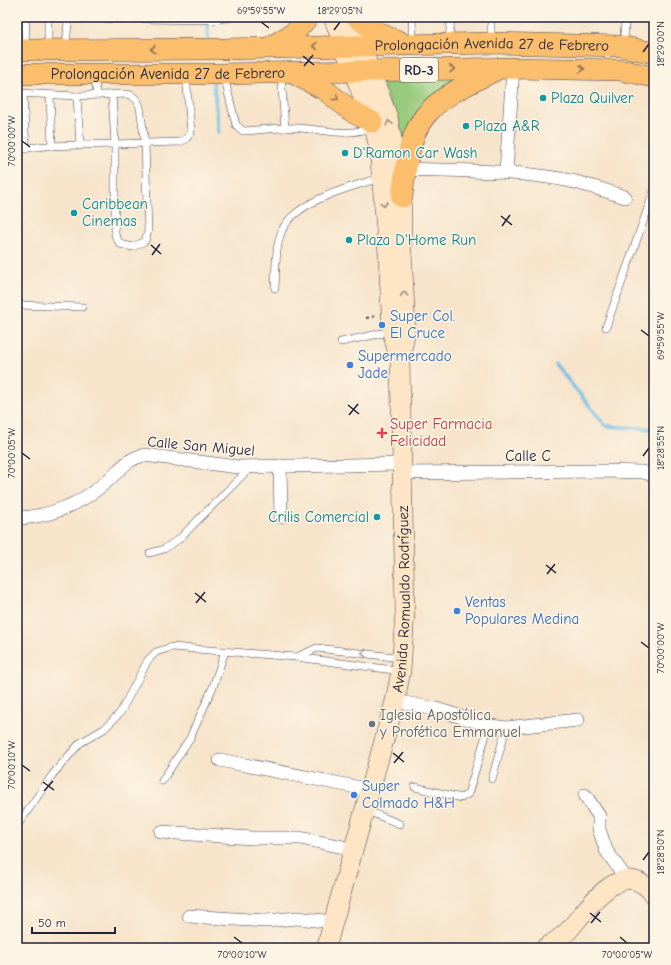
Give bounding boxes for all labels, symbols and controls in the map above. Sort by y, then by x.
text: 69°59'55"W [237,5,285,17]
text: 18°29'05"N [318,5,362,17]
text: 18°29'00"N [655,21,667,67]
street label: Prolongación Avenida 27 de Febrero [375,34,609,55]
one-way arrow [312,42,318,50]
one-way arrow [150,45,156,53]
road number: RD-3 [400,58,438,82]
street label: Prolongación Avenida 27 de Febrero [51,64,285,83]
one-way arrow [449,65,455,73]
one-way arrow [579,65,585,73]
place label: Plaza Quilver [551,89,634,107]
one-way arrow [331,93,338,100]
marker: Plaza Quilver [538,93,548,103]
text: 70°00'00"W [6,115,18,167]
place label: Plaza A&R [474,117,540,135]
one-way arrow [385,120,394,127]
marker: Plaza A&R [461,121,471,131]
place label: D'Ramon Car Wash [353,144,477,162]
marker: D'Ramon Car Wash [340,148,350,158]
place label: Caribbean Cinemas [82,195,148,230]
one-way arrow [380,201,389,207]
marker: Caribbean Cinemas [69,208,79,218]
place label: Plaza D'Home Run [357,231,476,249]
marker: Plaza D'Home Run [344,235,354,245]
one-way arrow [400,291,408,297]
place label: Super Col. El Cruce [390,307,455,342]
text: 69°59'55"W [655,312,667,360]
marker: Super Col. El Cruce [377,320,387,330]
place label: Supermercado Jade [358,347,452,382]
marker: Supermercado Jade [345,360,355,370]
place label: Super Farmacia Felicidad [390,415,492,450]
text: 18°28'55"N [655,426,667,470]
text: 70°00'05"W [6,427,18,478]
marker: Super Farmacia Felicidad [377,428,387,438]
street label: Calle San Miguel [147,432,255,460]
street label: Calle C [505,447,551,465]
street label: Avenida Romualdo Rodríguez [388,505,414,694]
place label: Crilis Comercial [268,508,369,526]
marker: Crilis Comercial [372,512,382,522]
place label: Ventas Populares Medina [465,593,579,628]
marker: Ventas Populares Medina [452,606,462,616]
text: 70°00'00"W [655,622,667,674]
one-way arrow [361,649,367,658]
place label: Iglesia Apostólica y Profética Emmanuel [379,706,521,741]
marker: Iglesia Apostólica y Profética Emmanuel [367,719,377,729]
text: 70°00'10"W [6,740,18,789]
place label: Super Colmado H&H [362,777,455,812]
marker: Super Colmado H&H [349,790,359,800]
text: 18°28'50"N [655,830,667,874]
scale bar [32,909,115,935]
text: 50 m [38,916,66,930]
text: 70°00'10"W [218,949,267,961]
text: 70°00'05"W [602,949,653,961]

